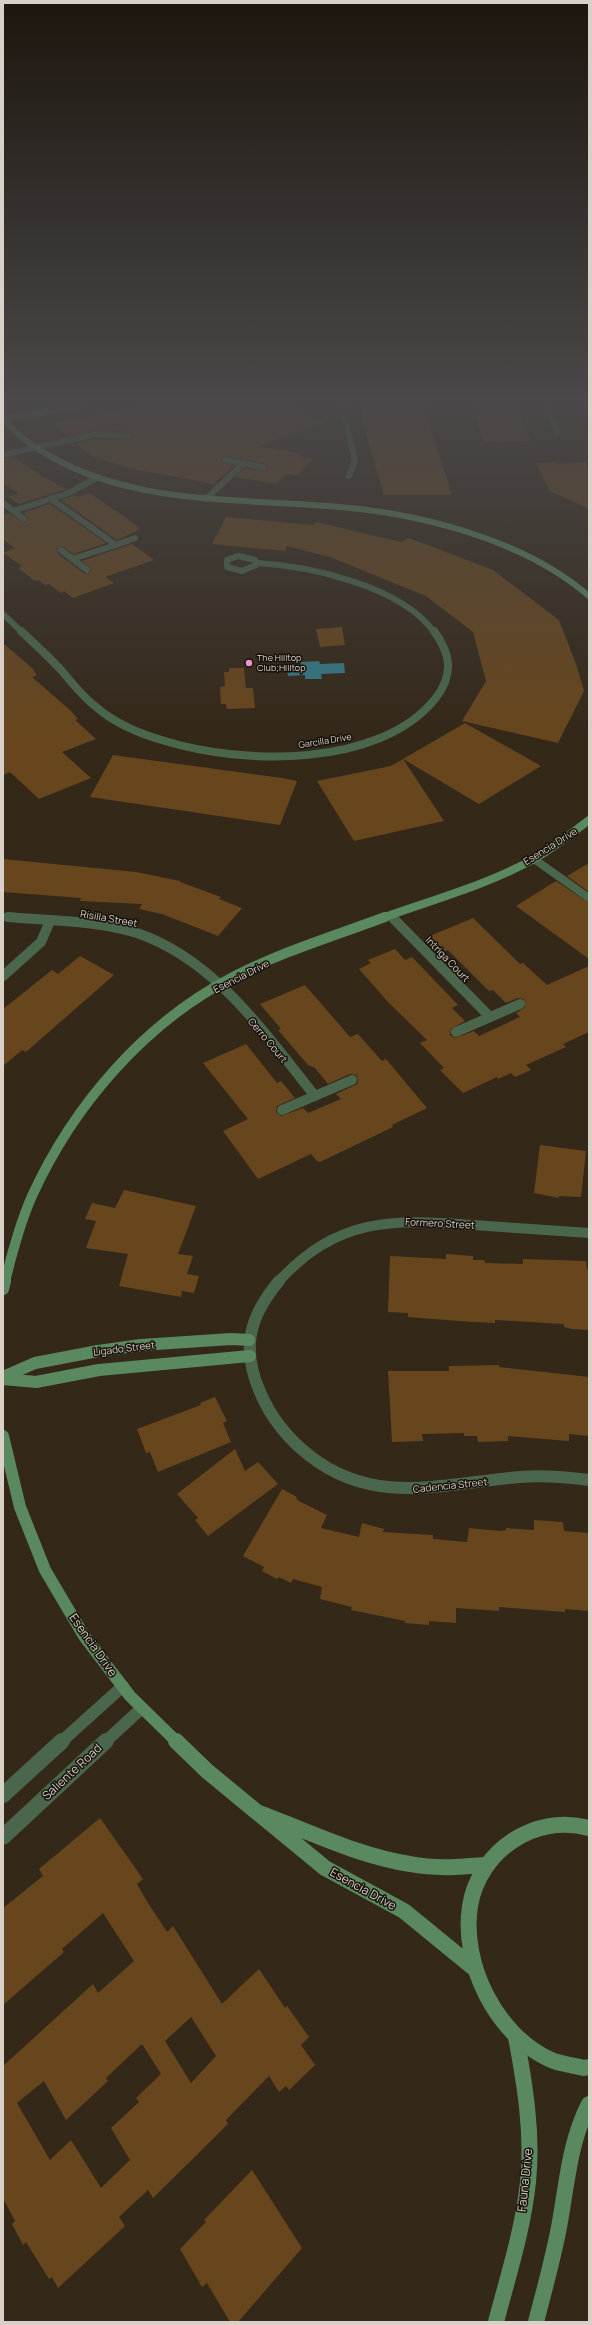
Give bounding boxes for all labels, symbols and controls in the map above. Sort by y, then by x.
place label: The Hilltop Club;Hilltop [257,651,306,674]
marker: The Hilltop Club;Hilltop [244,658,254,668]
street label: Garcilla Drive [297,730,352,751]
street label: Esencia Drive [520,824,580,868]
street label: Risilla Street [79,906,139,930]
street label: Intriga Court [423,933,473,985]
street label: Esencia Drive [211,956,272,996]
street label: Cerro Court [245,1015,291,1065]
street label: Formero Street [405,1214,475,1232]
street label: Ligado Street [92,1337,156,1359]
street label: Cadencia Street [412,1474,488,1496]
street label: Esencia Drive [65,1610,121,1680]
street label: Saliente Road [38,1739,105,1804]
street label: Esencia Drive [327,1863,399,1914]
street label: Fauna Drive [513,2147,536,2213]

